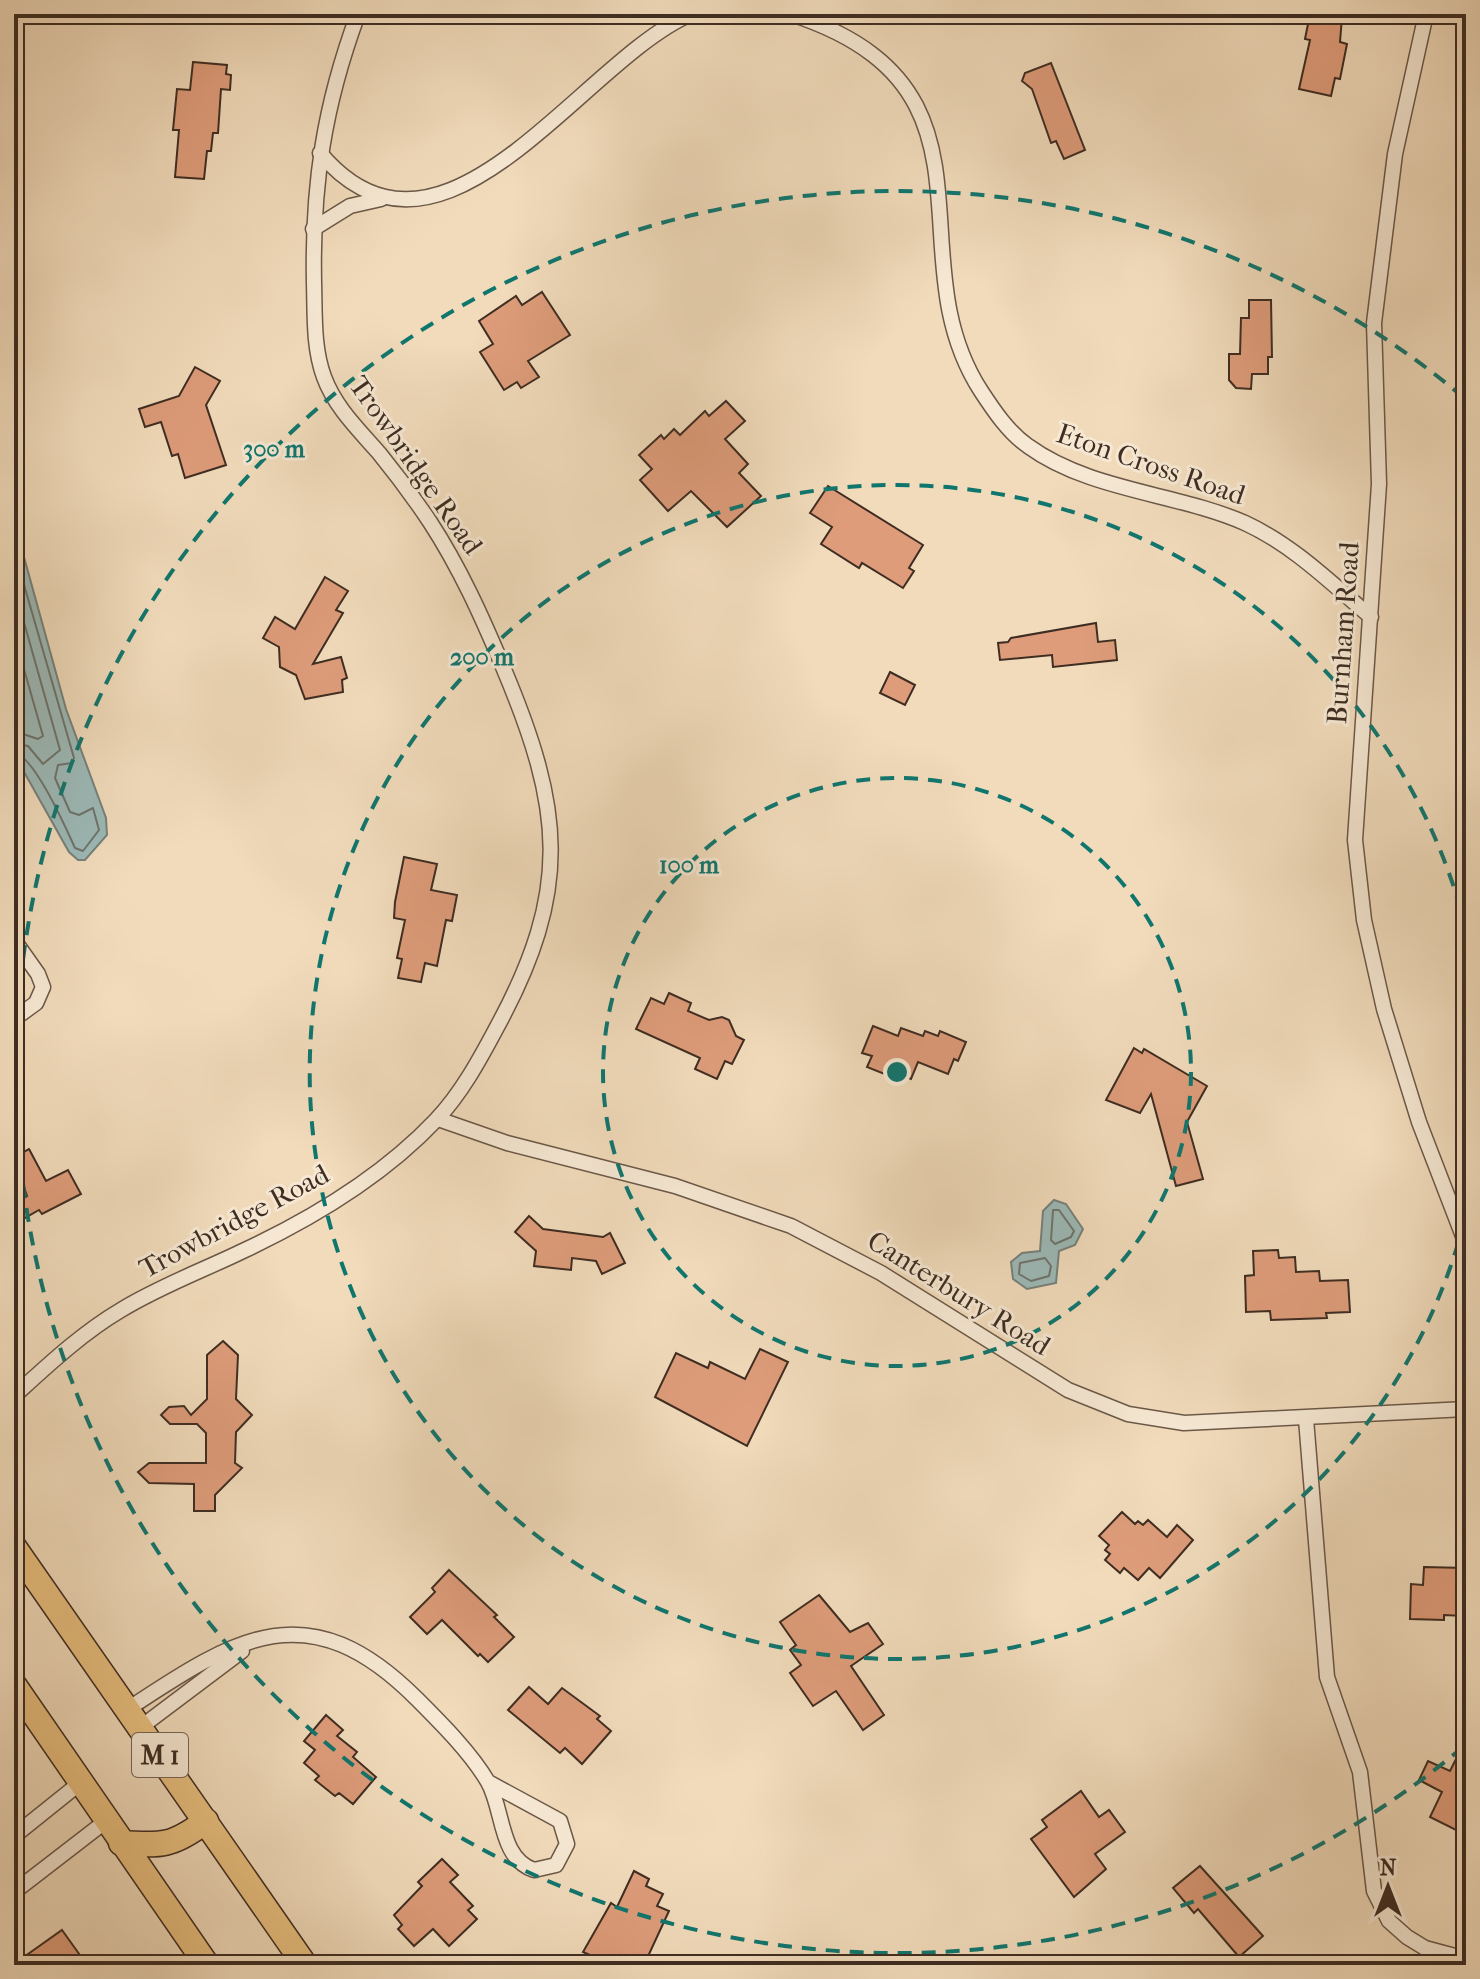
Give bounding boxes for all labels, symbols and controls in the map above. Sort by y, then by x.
street label: Trowbridge Road [342,370,490,561]
street label: Eton Cross Road [1052,416,1250,512]
text: 300 m [243,435,306,463]
street label: Burnham Road [1320,540,1366,725]
text: 200 m [450,643,515,671]
text: 100 m [659,851,720,879]
centre of rings [883,1058,911,1086]
street label: Trowbridge Road [134,1157,335,1285]
street label: Canterbury Road [862,1224,1057,1363]
road number: M 1 [132,1733,188,1777]
north arrow [1348,1847,1428,1927]
text: N [1380,1855,1397,1881]

